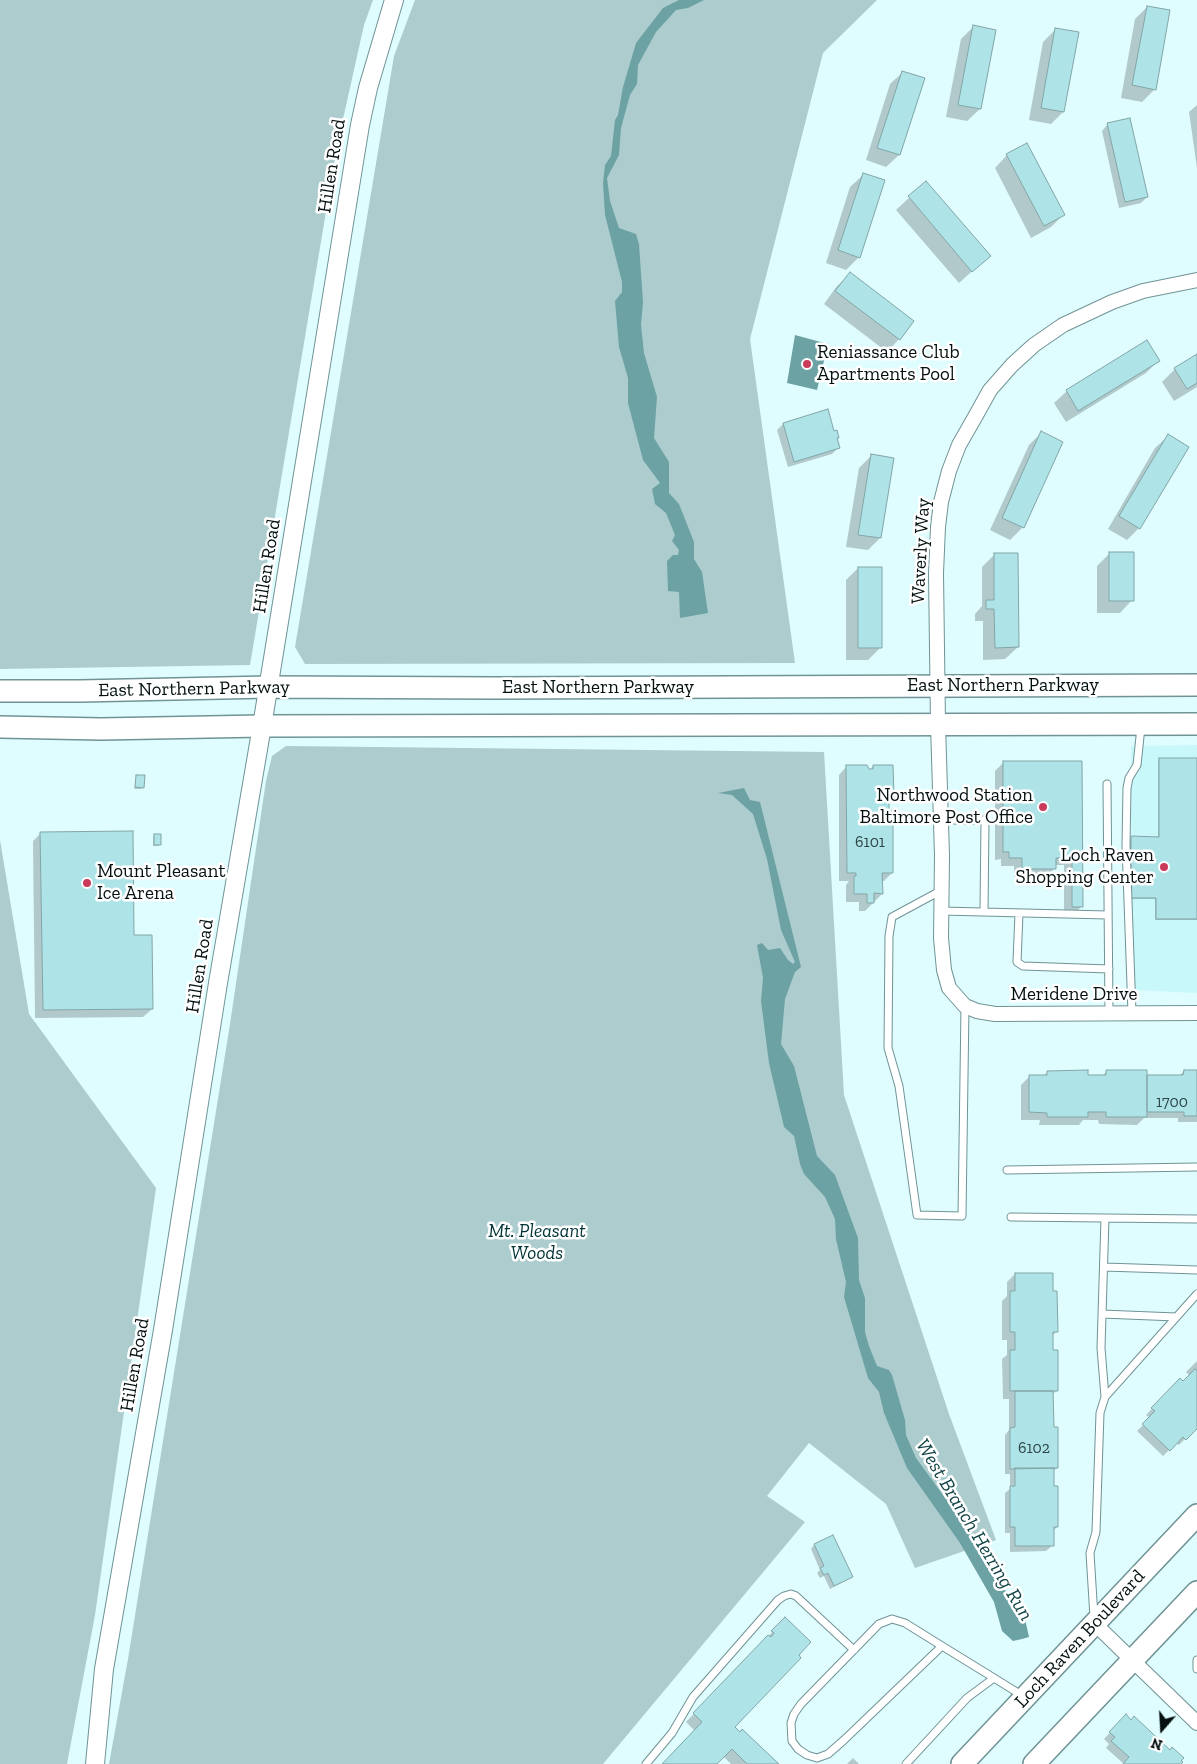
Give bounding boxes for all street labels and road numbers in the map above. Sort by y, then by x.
street label: Hillen Road [313,117,351,215]
street label: Waverly Way [907,497,935,605]
street label: Hillen Road [248,517,286,615]
street label: East Northern Parkway [907,675,1099,697]
street label: East Northern Parkway [98,676,290,702]
street label: East Northern Parkway [502,677,694,699]
street label: Hillen Road [181,917,219,1015]
street label: Meridene Drive [1011,984,1137,1006]
street label: Hillen Road [116,1316,154,1414]
street label: Loch Raven Boulevard [1010,1565,1150,1713]

